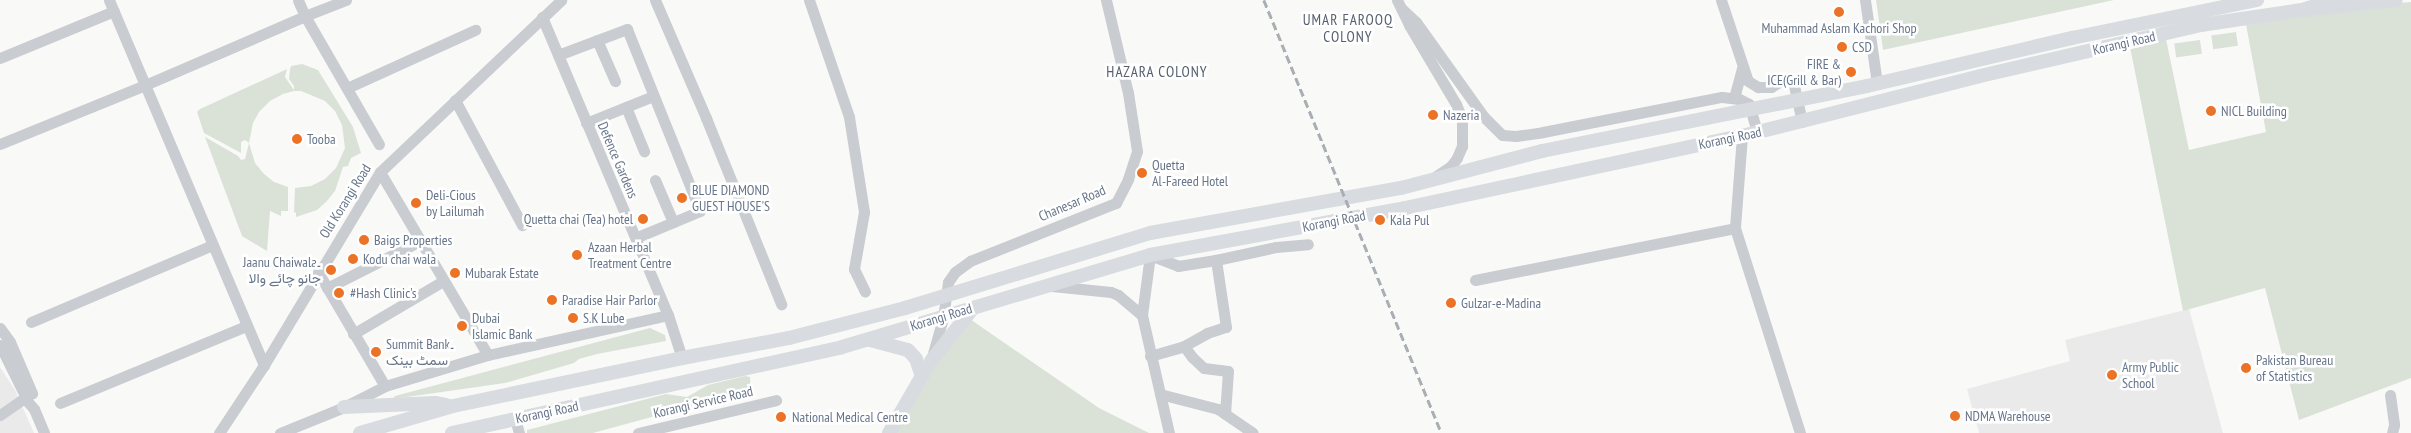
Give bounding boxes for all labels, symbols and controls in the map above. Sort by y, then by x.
marker: Muhammad Aslam Kachori Shop [1833,6,1845,18]
district label: UMAR FAROOQ COLONY [1301,10,1395,45]
place label: Muhammad Aslam Kachori Shop [1761,20,1917,36]
street label: Korangi Road [2091,28,2157,58]
place label: CSD [1852,39,1872,55]
marker: CSD [1836,41,1848,53]
place label: FIRE & ICE(Grill & Bar) [1767,56,1841,88]
district label: HAZARA COLONY [1104,63,1210,81]
marker: FIRE & ICE(Grill & Bar) [1845,66,1857,78]
place label: NICL Building [2221,103,2287,119]
marker: NICL Building [2205,105,2217,117]
place label: Nazeria [1443,107,1479,123]
marker: Nazeria [1427,109,1439,121]
street label: Defence Gardens [594,119,642,201]
street label: Korangi Road [1697,123,1763,153]
place label: Tooba [307,131,336,147]
marker: Tooba [291,133,303,145]
place label: Quetta Al-Fareed Hotel [1152,157,1228,190]
street label: Old Korangi Road [316,161,374,241]
marker: Quetta Al-Fareed Hotel [1136,167,1148,179]
street label: Chanesar Road [1036,181,1108,225]
place label: BLUE DIAMOND GUEST HOUSE'S [692,182,770,214]
place label: Deli-Cious by Lailumah [426,187,485,220]
marker: BLUE DIAMOND GUEST HOUSE'S [676,192,688,204]
marker: Deli-Cious by Lailumah [410,197,422,209]
street label: Korangi Road [1301,207,1367,235]
place label: Quetta chai (Tea) hotel [524,211,633,227]
place label: Kala Pul [1390,212,1429,228]
marker: Quetta chai (Tea) hotel [637,213,649,225]
marker: Kala Pul [1374,214,1386,226]
place label: Baigs Properties [374,232,452,248]
marker: Baigs Properties [358,234,370,246]
place label: Azaan Herbal Treatment Centre [588,239,671,272]
marker: Azaan Herbal Treatment Centre [570,248,584,262]
place label: Kodu chai wala [363,251,436,267]
marker: Kodu chai wala [347,253,359,265]
place label: Jaanu Chaiwala۔ جانو چائے والا [243,254,321,286]
marker: Jaanu Chaiwala۔ جانو چائے والا [325,264,337,276]
place label: Mubarak Estate [465,265,539,281]
marker: Mubarak Estate [449,267,461,279]
place label: #Hash Clinic's [350,285,417,301]
marker: #Hash Clinic's [332,286,346,300]
place label: Paradise Hair Parlor [562,292,657,308]
marker: Paradise Hair Parlor [546,294,558,306]
place label: Gulzar-e-Madina [1461,295,1541,311]
marker: Gulzar-e-Madina [1445,297,1457,309]
street label: Korangi Road [908,300,974,334]
place label: Dubai Islamic Bank [472,310,533,342]
place label: S.K Lube [583,310,625,326]
marker: S.K Lube [567,312,579,324]
marker: Dubai Islamic Bank [456,320,468,332]
place label: Summit Bank۔ سمٹ بینک [386,336,454,368]
marker: Summit Bank۔ سمٹ بینک [370,346,382,358]
place label: Pakistan Bureau of Statistics [2256,352,2333,384]
place label: Army Public School [2122,359,2179,392]
marker: Pakistan Bureau of Statistics [2240,362,2252,374]
marker: Army Public School [2106,369,2118,381]
street label: Korangi Service Road [652,382,754,422]
street label: Korangi Road [514,397,580,427]
place label: NDMA Warehouse [1965,408,2051,424]
place label: National Medical Centre [792,409,908,425]
marker: National Medical Centre [774,410,788,424]
marker: NDMA Warehouse [1949,410,1961,422]

